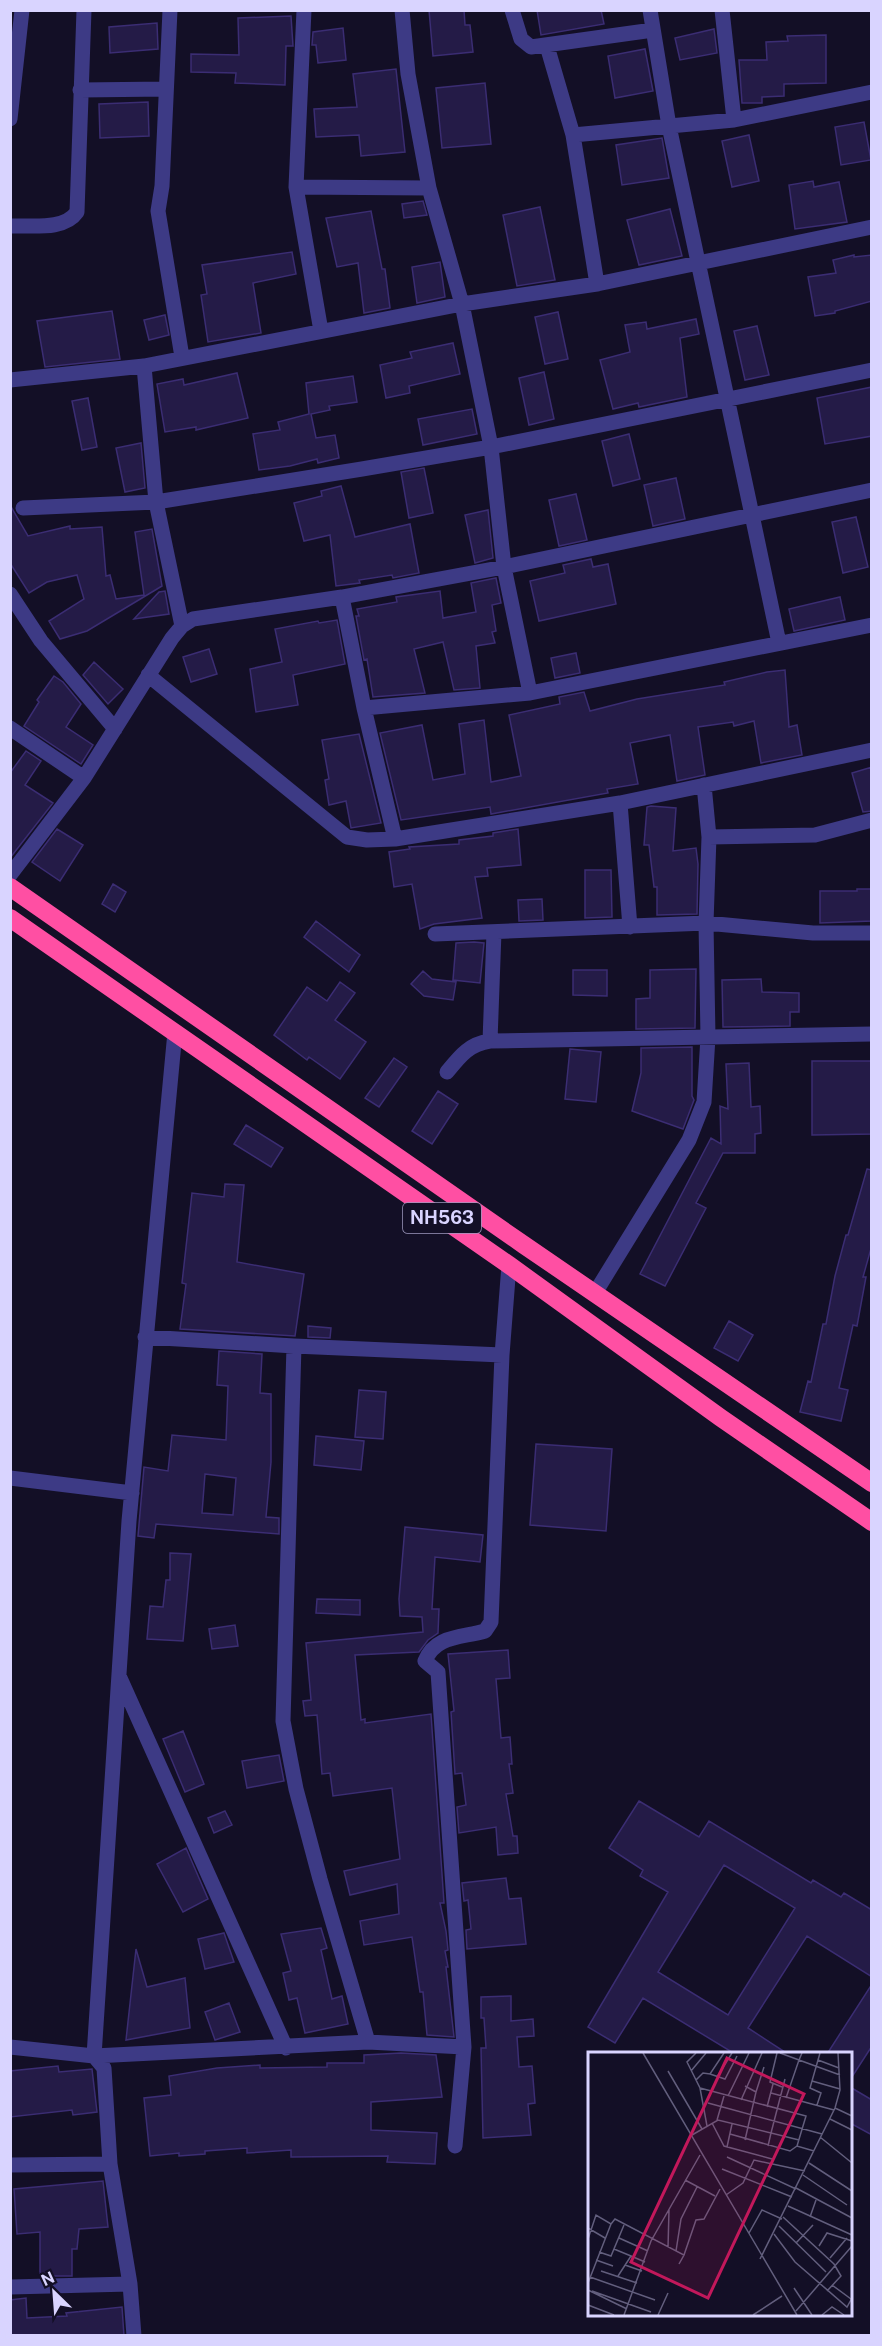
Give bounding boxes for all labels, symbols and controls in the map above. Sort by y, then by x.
road number: NH563 [403,1203,481,1233]
inset map [588,2052,852,2316]
north arrow [24,2262,84,2322]
text: N [38,2268,58,2290]

